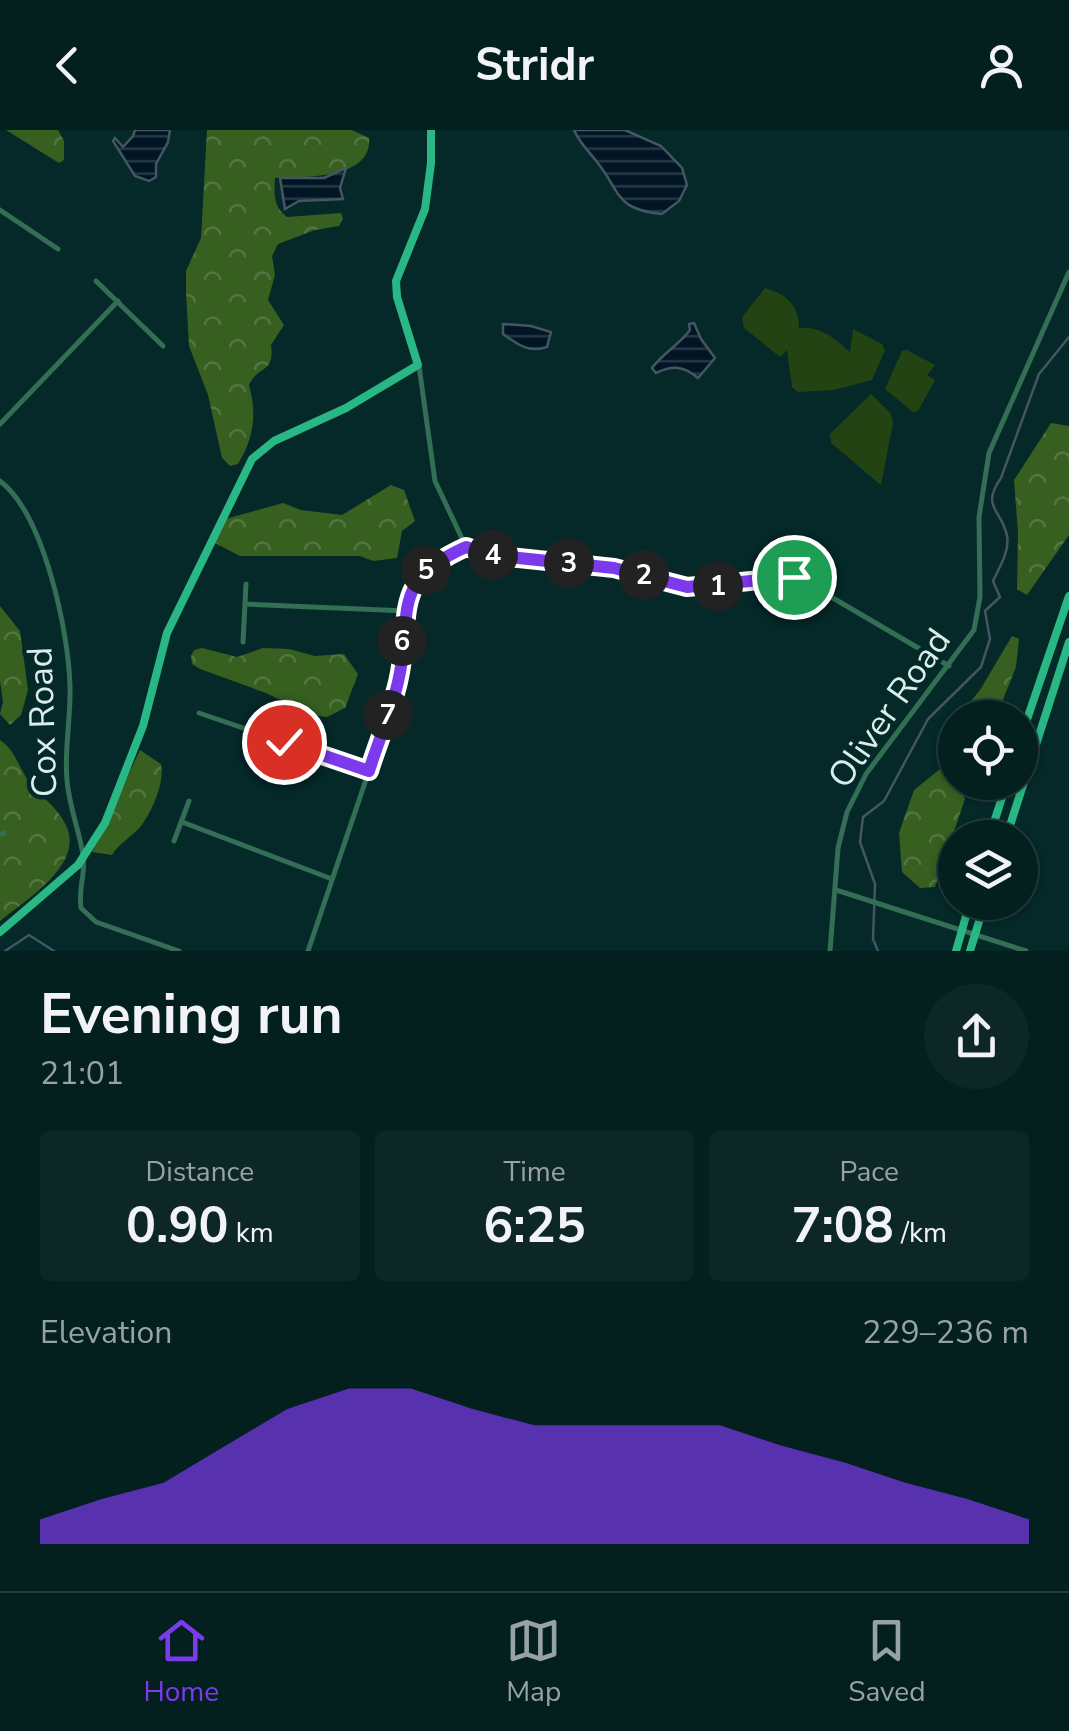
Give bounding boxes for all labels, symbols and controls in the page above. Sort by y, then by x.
text: Stridr [475,35,594,96]
icon: back [40,38,95,93]
icon: person [974,38,1029,93]
pin: 4 [468,530,518,580]
pin [752,535,837,620]
text: 4 [485,536,501,574]
pin: 3 [544,538,594,588]
text: 3 [561,544,577,582]
pin: 5 [401,545,451,595]
pin: 2 [619,550,669,600]
icon: arrive [767,550,822,605]
text: 5 [418,551,434,589]
text: 2 [636,556,652,594]
pin: 1 [693,561,743,611]
text: 1 [710,567,726,605]
pin: 6 [377,616,427,666]
street label: Oliver Road [817,619,962,797]
text: 6 [394,622,410,660]
street label: Cox Road [16,646,69,798]
pin: 7 [363,690,413,740]
text: 7 [380,696,396,734]
pin [242,700,327,785]
map controls [938,700,1038,920]
button: locate [938,700,1038,800]
icon: check [257,715,312,770]
button: layers [938,820,1038,920]
text: Evening run [40,977,343,1052]
button: share [924,984,1029,1089]
text: 21:01 [40,1052,124,1095]
text: Distance [145,1153,254,1191]
text: Time [503,1153,566,1191]
text: Pace [839,1153,899,1191]
text: 0.90 [126,1191,228,1260]
text: 6:25 [483,1191,586,1260]
text: 7:08 [791,1191,894,1260]
text: km [228,1214,274,1252]
text: /km [894,1214,947,1252]
text: Elevation [40,1311,173,1354]
text: 229–236 m [862,1311,1029,1354]
tab: Home [143,1613,219,1711]
tab: Map [506,1613,561,1711]
tab: Saved [848,1613,926,1711]

